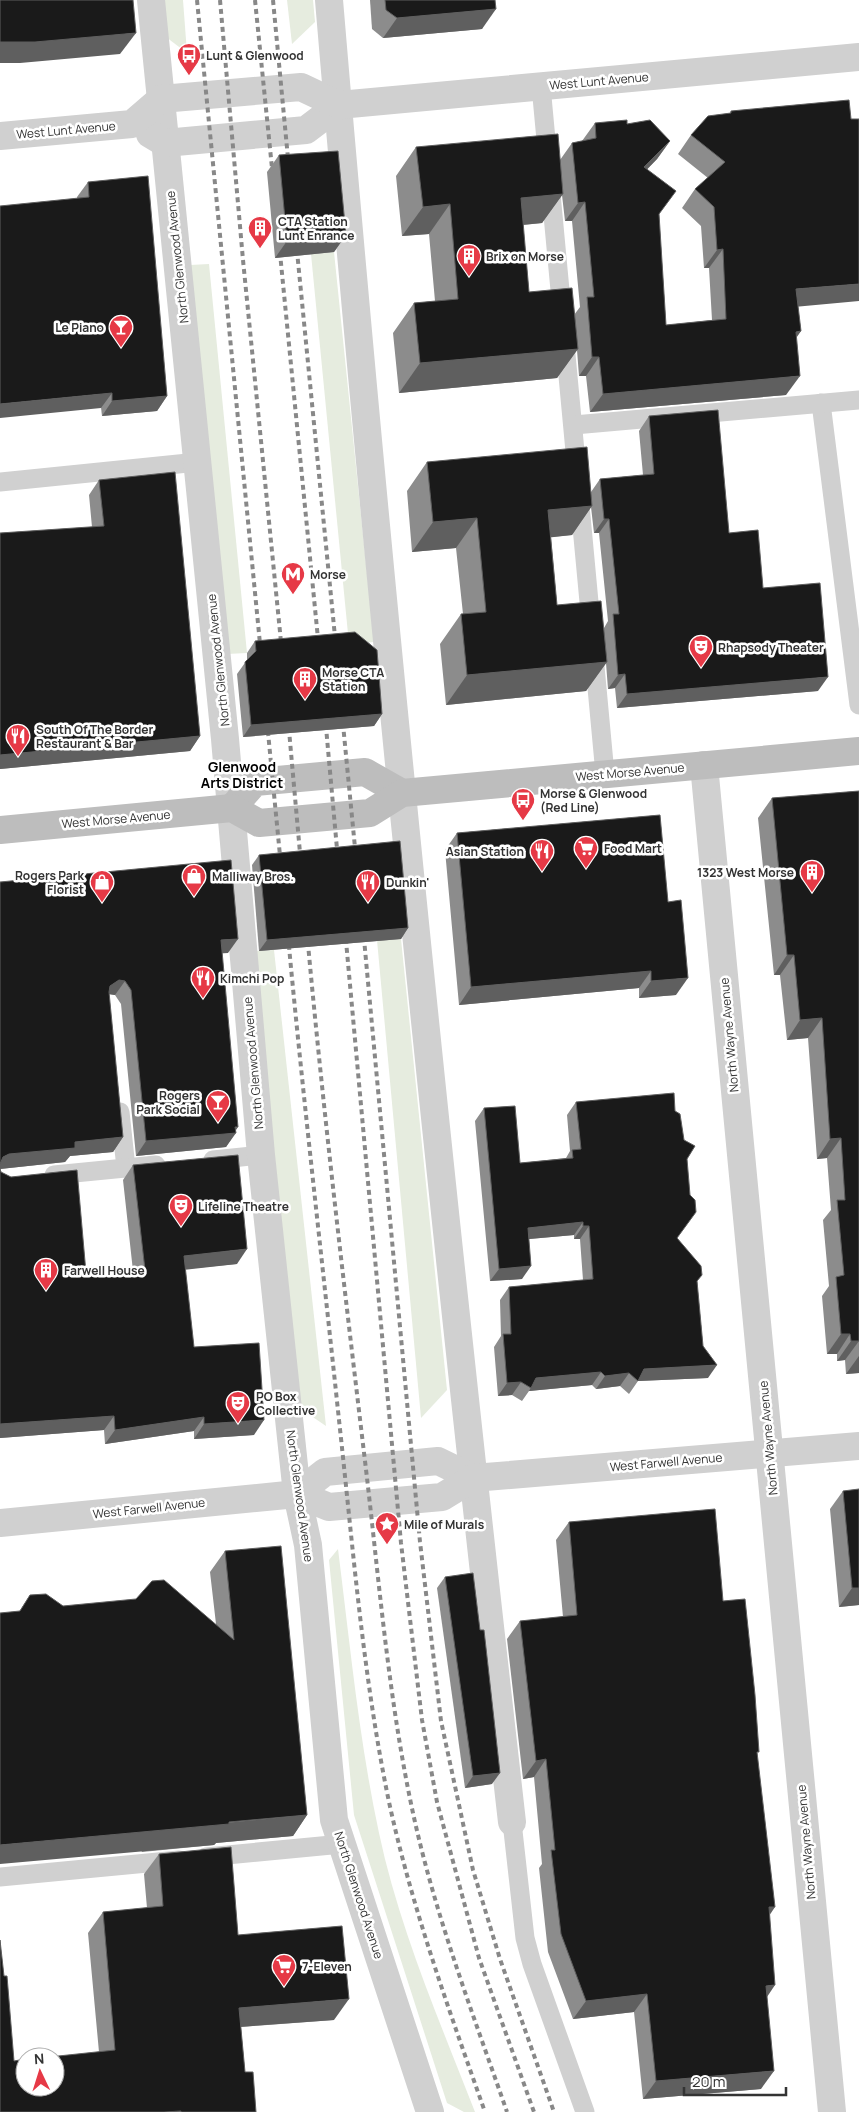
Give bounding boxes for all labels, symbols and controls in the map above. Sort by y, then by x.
bus stop icon: Lunt & Glenwood [176,42,202,76]
place label: Lunt & Glenwood [206,47,304,64]
street label: West Lunt Avenue [549,68,649,94]
street label: West Lunt Avenue [16,117,116,143]
street label: North Glenwood Avenue [162,190,192,324]
place label: CTA Station Lunt Enrance [278,213,354,244]
building icon: CTA Station Lunt Enrance [247,215,273,249]
building icon: Brix on Morse [456,243,482,277]
place label: Brix on Morse [486,248,564,265]
bar icon: Le Piano [108,314,134,348]
place label: Le Piano [55,319,104,336]
metro station icon: Morse [280,561,306,595]
place label: Morse [310,566,346,583]
street label: North Glenwood Avenue [203,593,233,727]
theatre icon: Rhapsody Theater [688,634,714,668]
place label: Rhapsody Theater [718,639,824,656]
place label: Morse CTA Station [322,664,384,695]
building icon: Morse CTA Station [292,666,318,700]
place label: South Of The Border Restaurant & Bar [36,721,154,752]
restaurant icon: South Of The Border Restaurant & Bar [5,723,31,757]
district label: Glenwood Arts District [201,757,283,792]
street label: West Morse Avenue [575,759,685,785]
place label: Morse & Glenwood (Red Line) [540,785,647,816]
bus stop icon: Morse & Glenwood (Red Line) [510,787,536,821]
street label: West Morse Avenue [61,806,171,832]
supermarket icon: Food Mart [573,835,599,869]
restaurant icon: Asian Station [529,838,555,872]
place label: Food Mart [604,840,662,857]
place label: Asian Station [446,843,524,860]
building icon: 1323 West Morse [799,859,825,893]
shop icon: Malliway Bros. [181,863,207,897]
place label: 1323 West Morse [697,864,794,881]
place label: Rogers Park Florist [15,867,85,898]
place label: Malliway Bros. [212,868,294,885]
shop icon: Rogers Park Florist [89,869,115,903]
restaurant icon: Dunkin' [355,869,381,903]
place label: Dunkin' [386,874,429,891]
restaurant icon: Kimchi Pop [190,965,216,999]
place label: Kimchi Pop [220,970,284,987]
street label: North Wayne Avenue [716,977,742,1093]
street label: North Glenwood Avenue [239,996,267,1130]
place label: Rogers Park Social [136,1087,201,1118]
bar icon: Rogers Park Social [205,1089,231,1123]
theatre icon: Lifeline Theatre [168,1193,194,1227]
place label: Lifeline Theatre [198,1198,289,1215]
building icon: Farwell House [33,1257,59,1291]
place label: Farwell House [64,1262,145,1279]
street label: North Wayne Avenue [755,1380,781,1496]
place label: PO Box Collective [256,1388,315,1419]
theatre icon: PO Box Collective [225,1390,251,1424]
street label: North Glenwood Avenue [282,1429,318,1563]
street label: West Farwell Avenue [609,1449,723,1475]
street label: West Farwell Avenue [92,1494,206,1522]
place icon: Mile of Murals [374,1511,400,1545]
place label: Mile of Murals [404,1516,485,1533]
street label: North Wayne Avenue [793,1784,819,1900]
street label: North Glenwood Avenue [330,1829,388,1961]
supermarket icon: 7-Eleven [271,1953,297,1987]
place label: 7-Eleven [302,1958,352,1975]
north arrow [15,2047,65,2097]
text: N [33,2049,45,2068]
scale bar [684,2064,786,2096]
text: 20 m [692,2071,725,2092]

